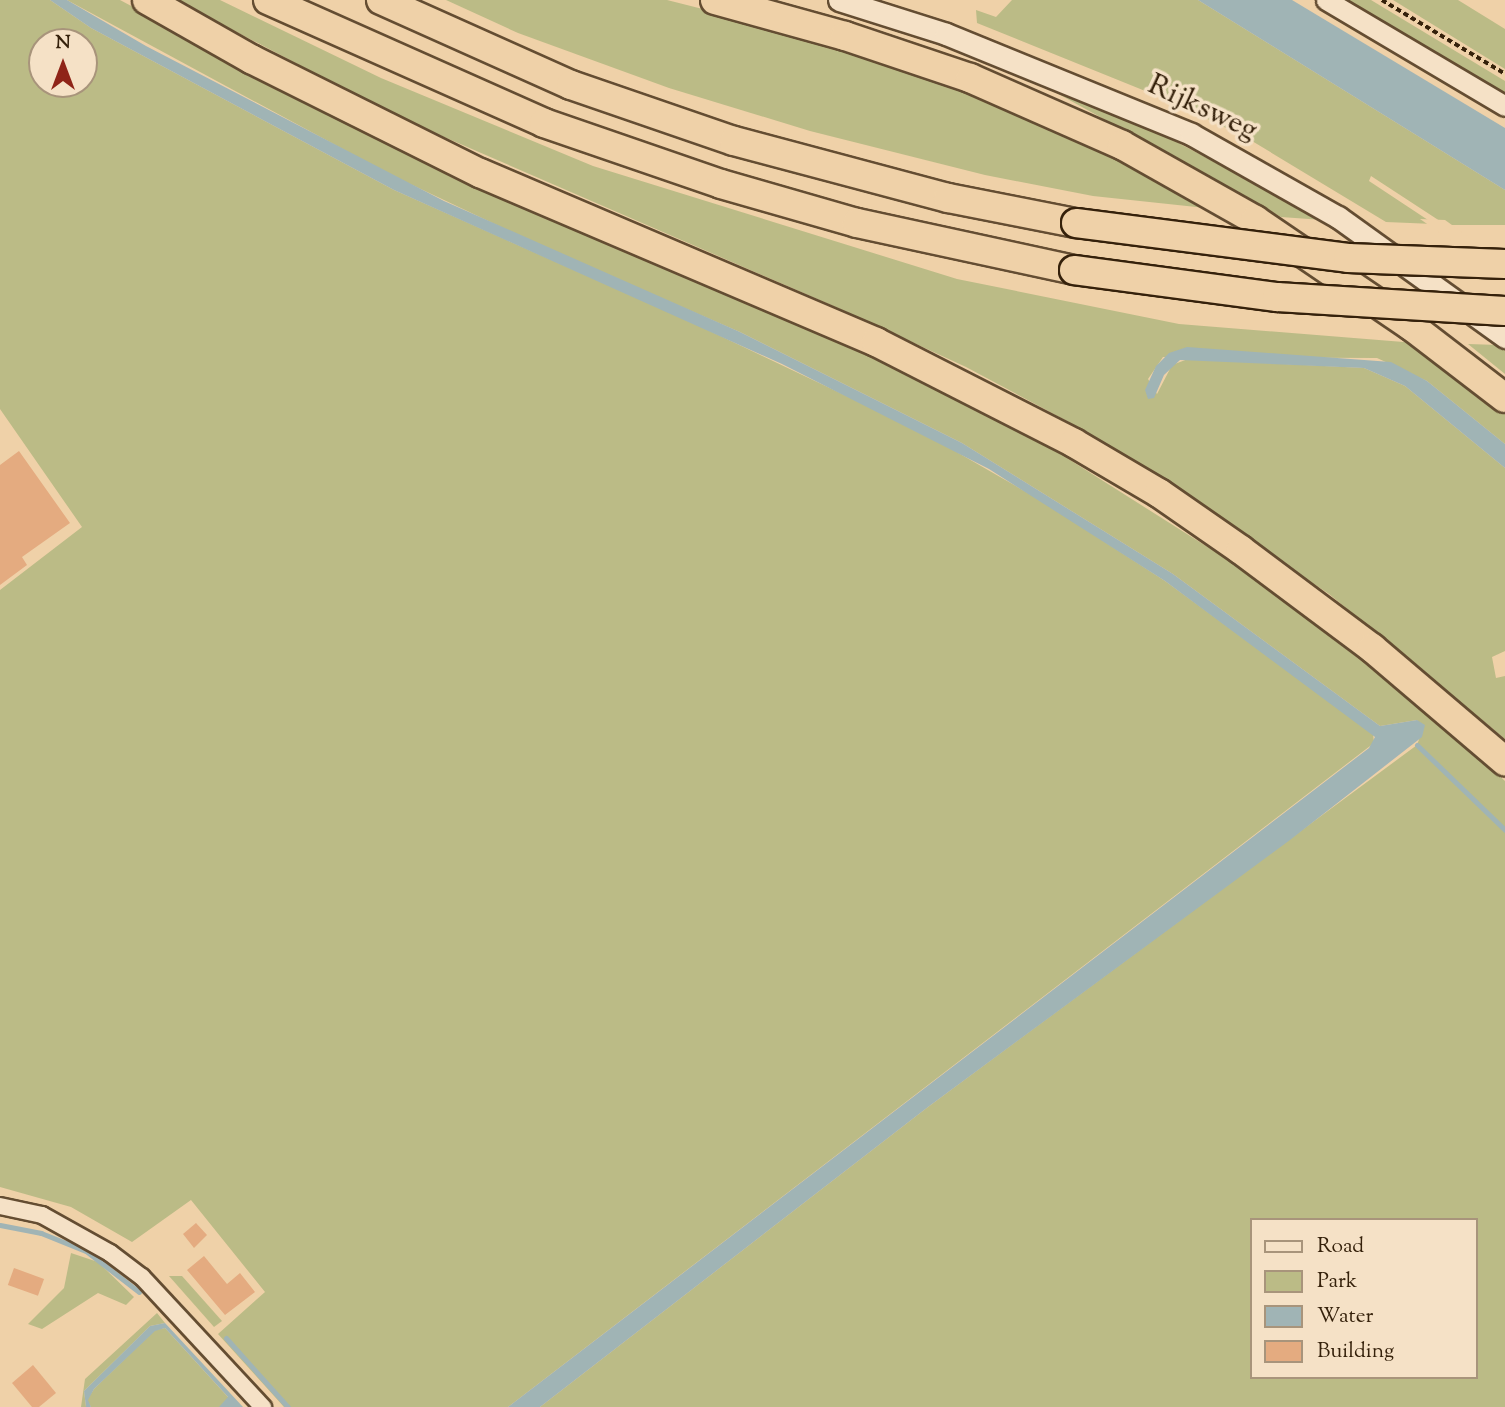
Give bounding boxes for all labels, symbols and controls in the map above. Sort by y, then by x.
north arrow [28,28,98,98]
text: N [55,30,71,57]
street label: Rijksweg [1142,68,1262,150]
legend [1250,1218,1477,1379]
text: Road [1317,1232,1364,1262]
text: Park [1317,1267,1357,1297]
text: Water [1317,1302,1373,1332]
text: Building [1317,1337,1394,1367]

